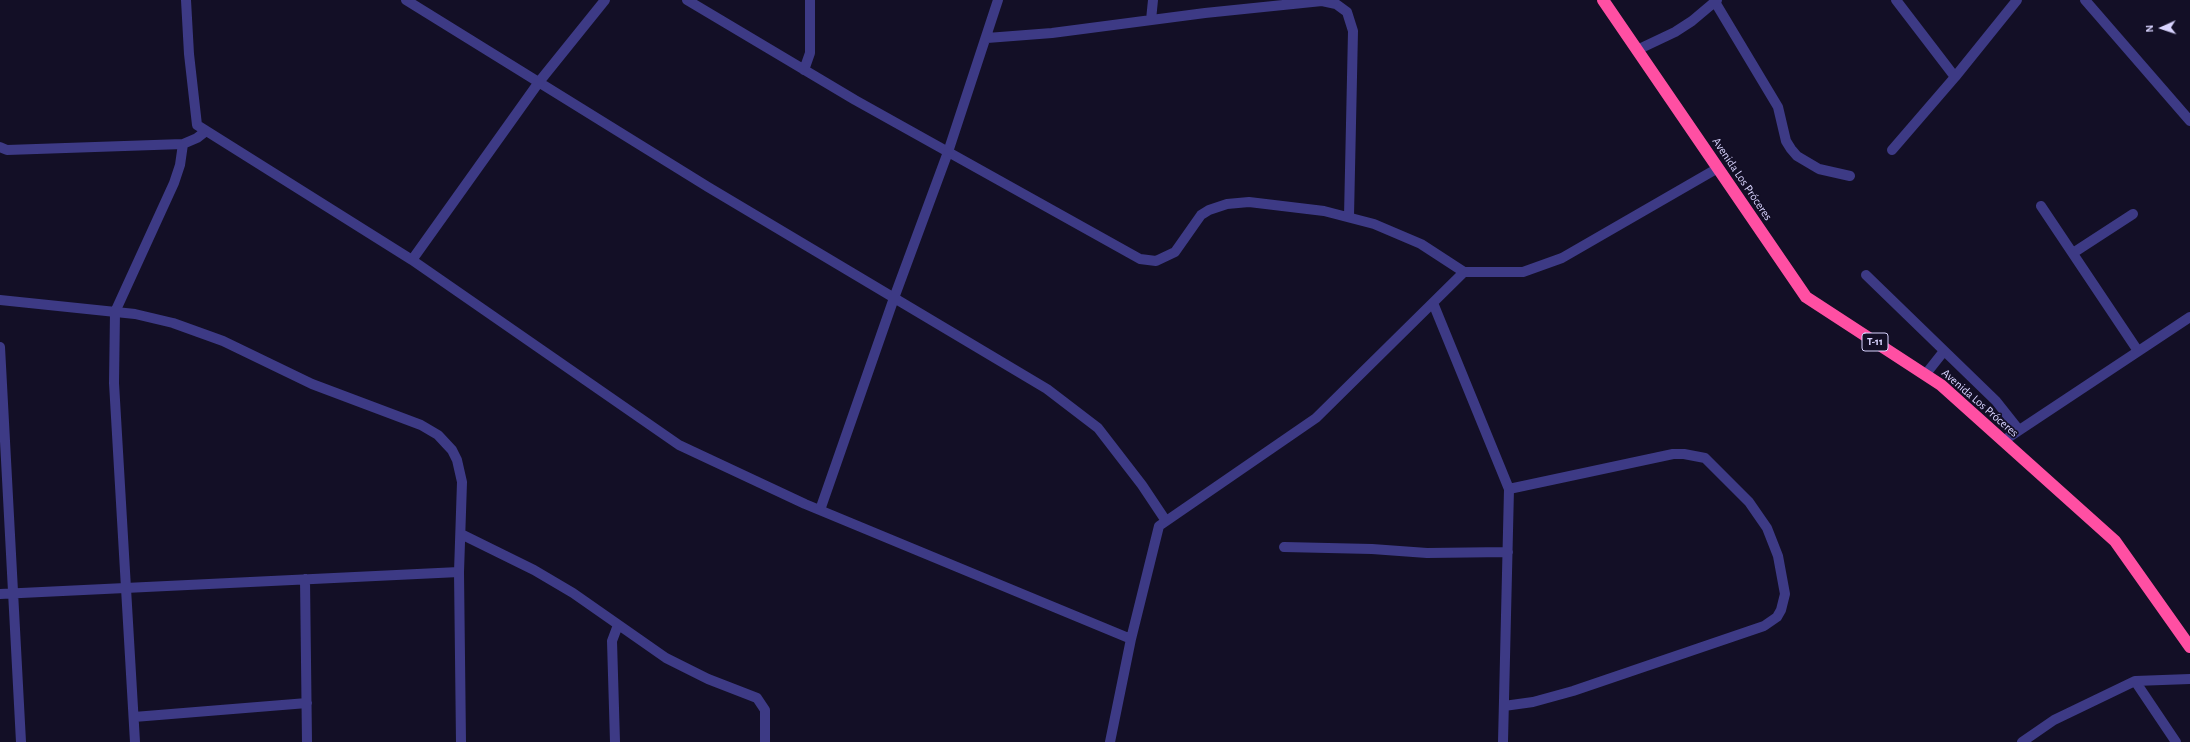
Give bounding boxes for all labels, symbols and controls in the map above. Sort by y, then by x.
north arrow [2142,8,2182,48]
text: N [2144,25,2155,33]
street label: Avenida Los Próceres [1709,135,1775,223]
road number: T-11 [1862,333,1888,351]
street label: Avenida Los Próceres [1939,366,2021,440]

